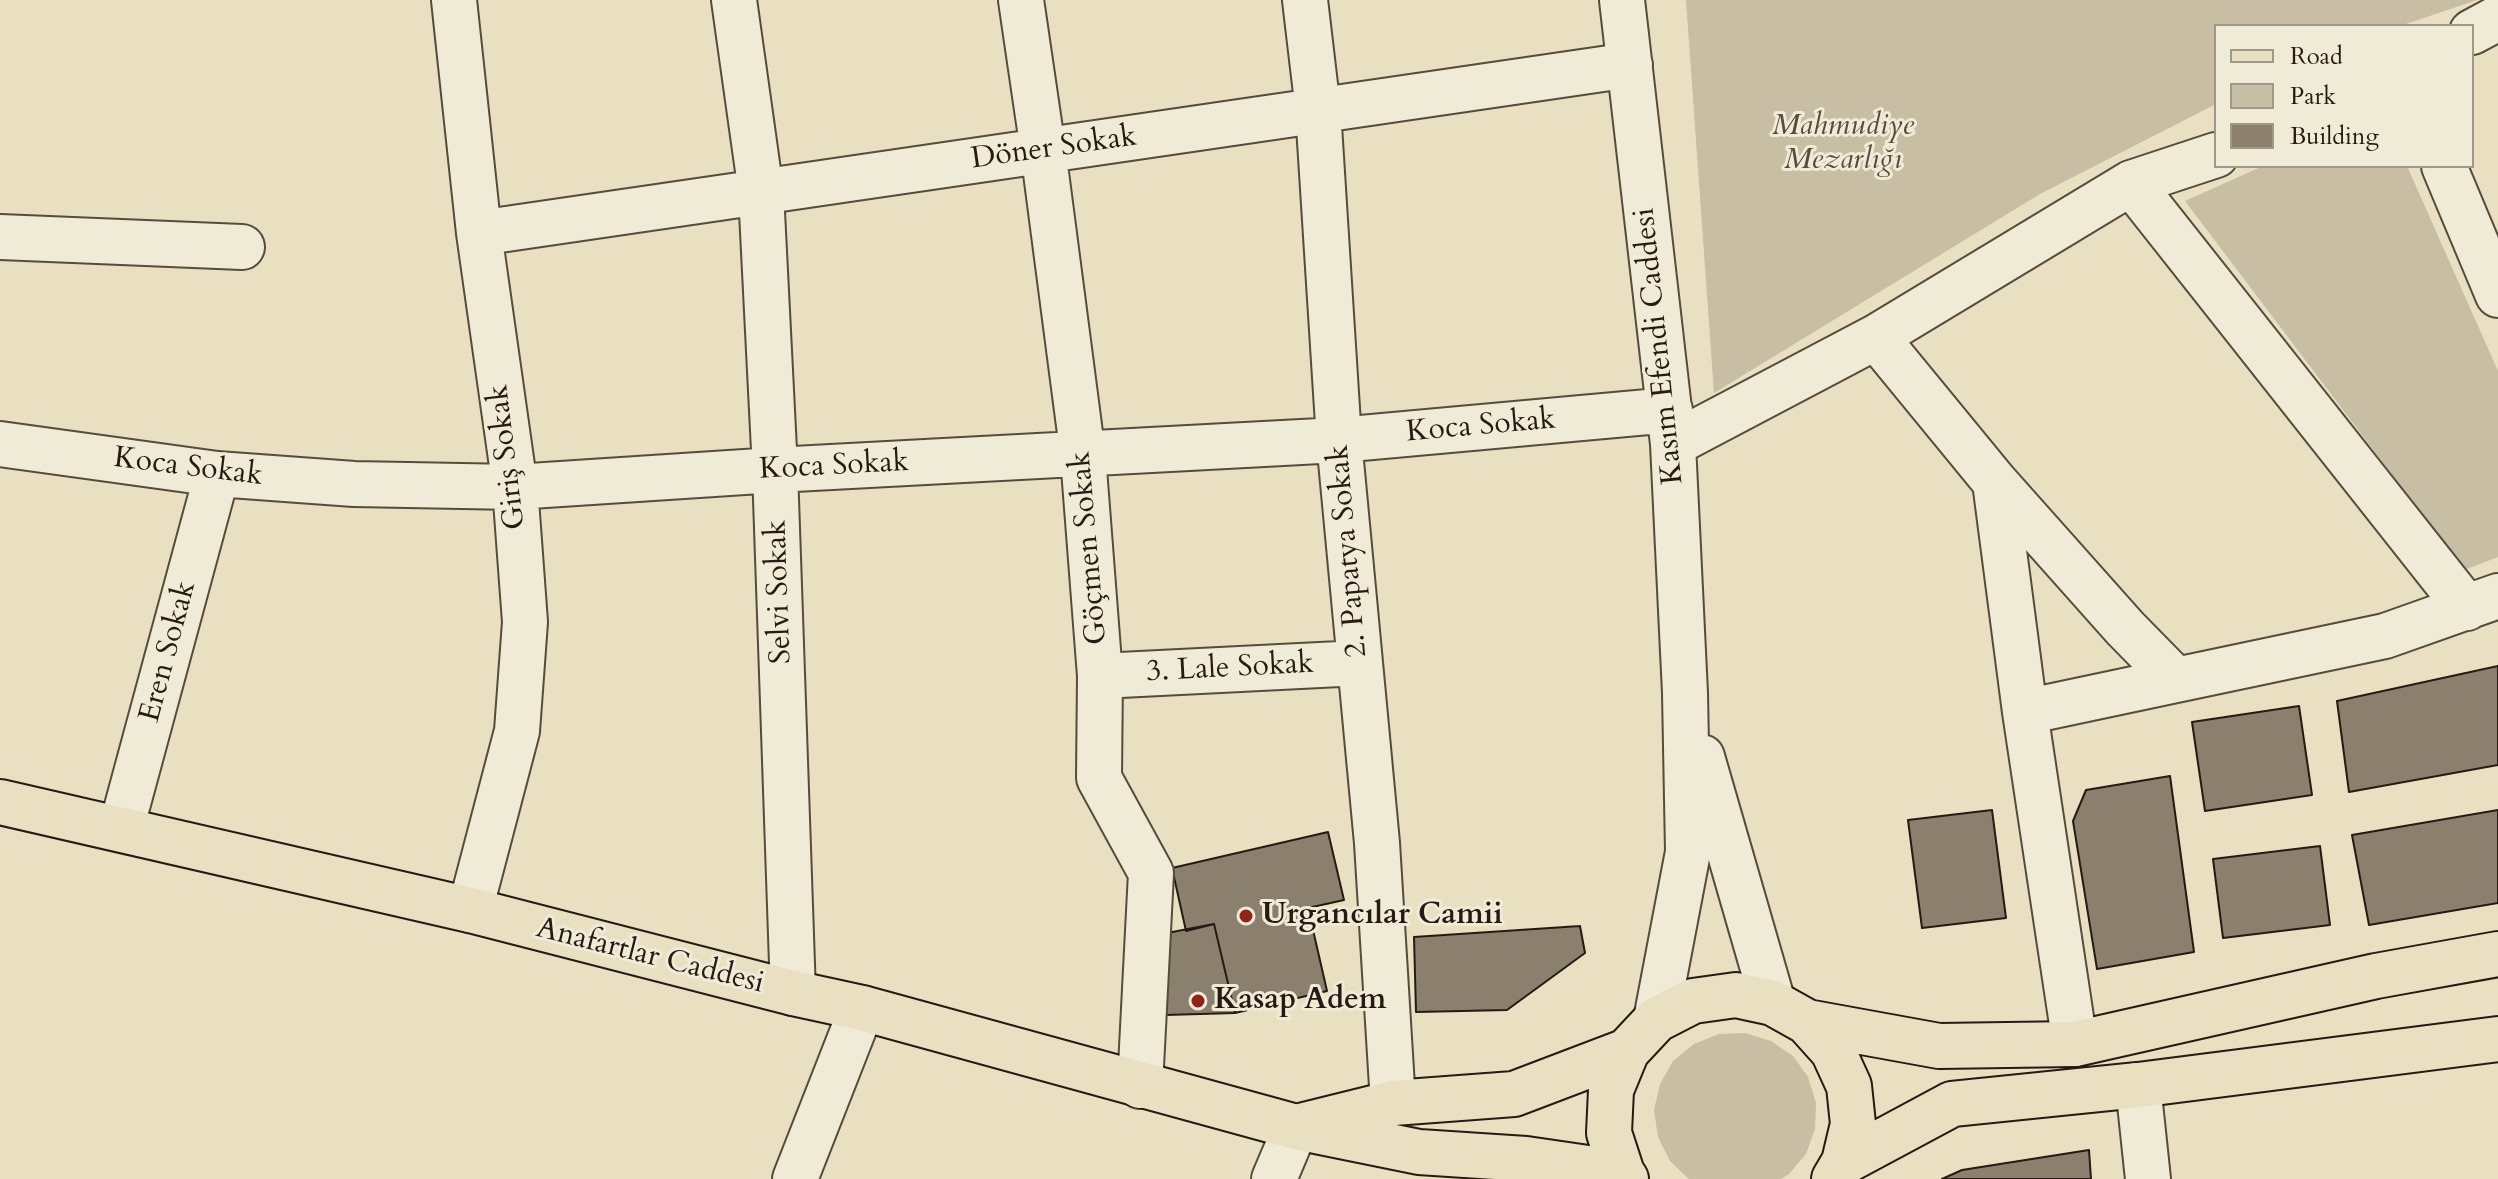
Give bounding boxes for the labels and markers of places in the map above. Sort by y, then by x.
place label: Urgancılar Camii [1262,898,1503,934]
marker: Urgancılar Camii [1237,907,1255,925]
place label: Kasap Adem [1214,983,1386,1019]
marker: Kasap Adem [1189,992,1207,1010]

